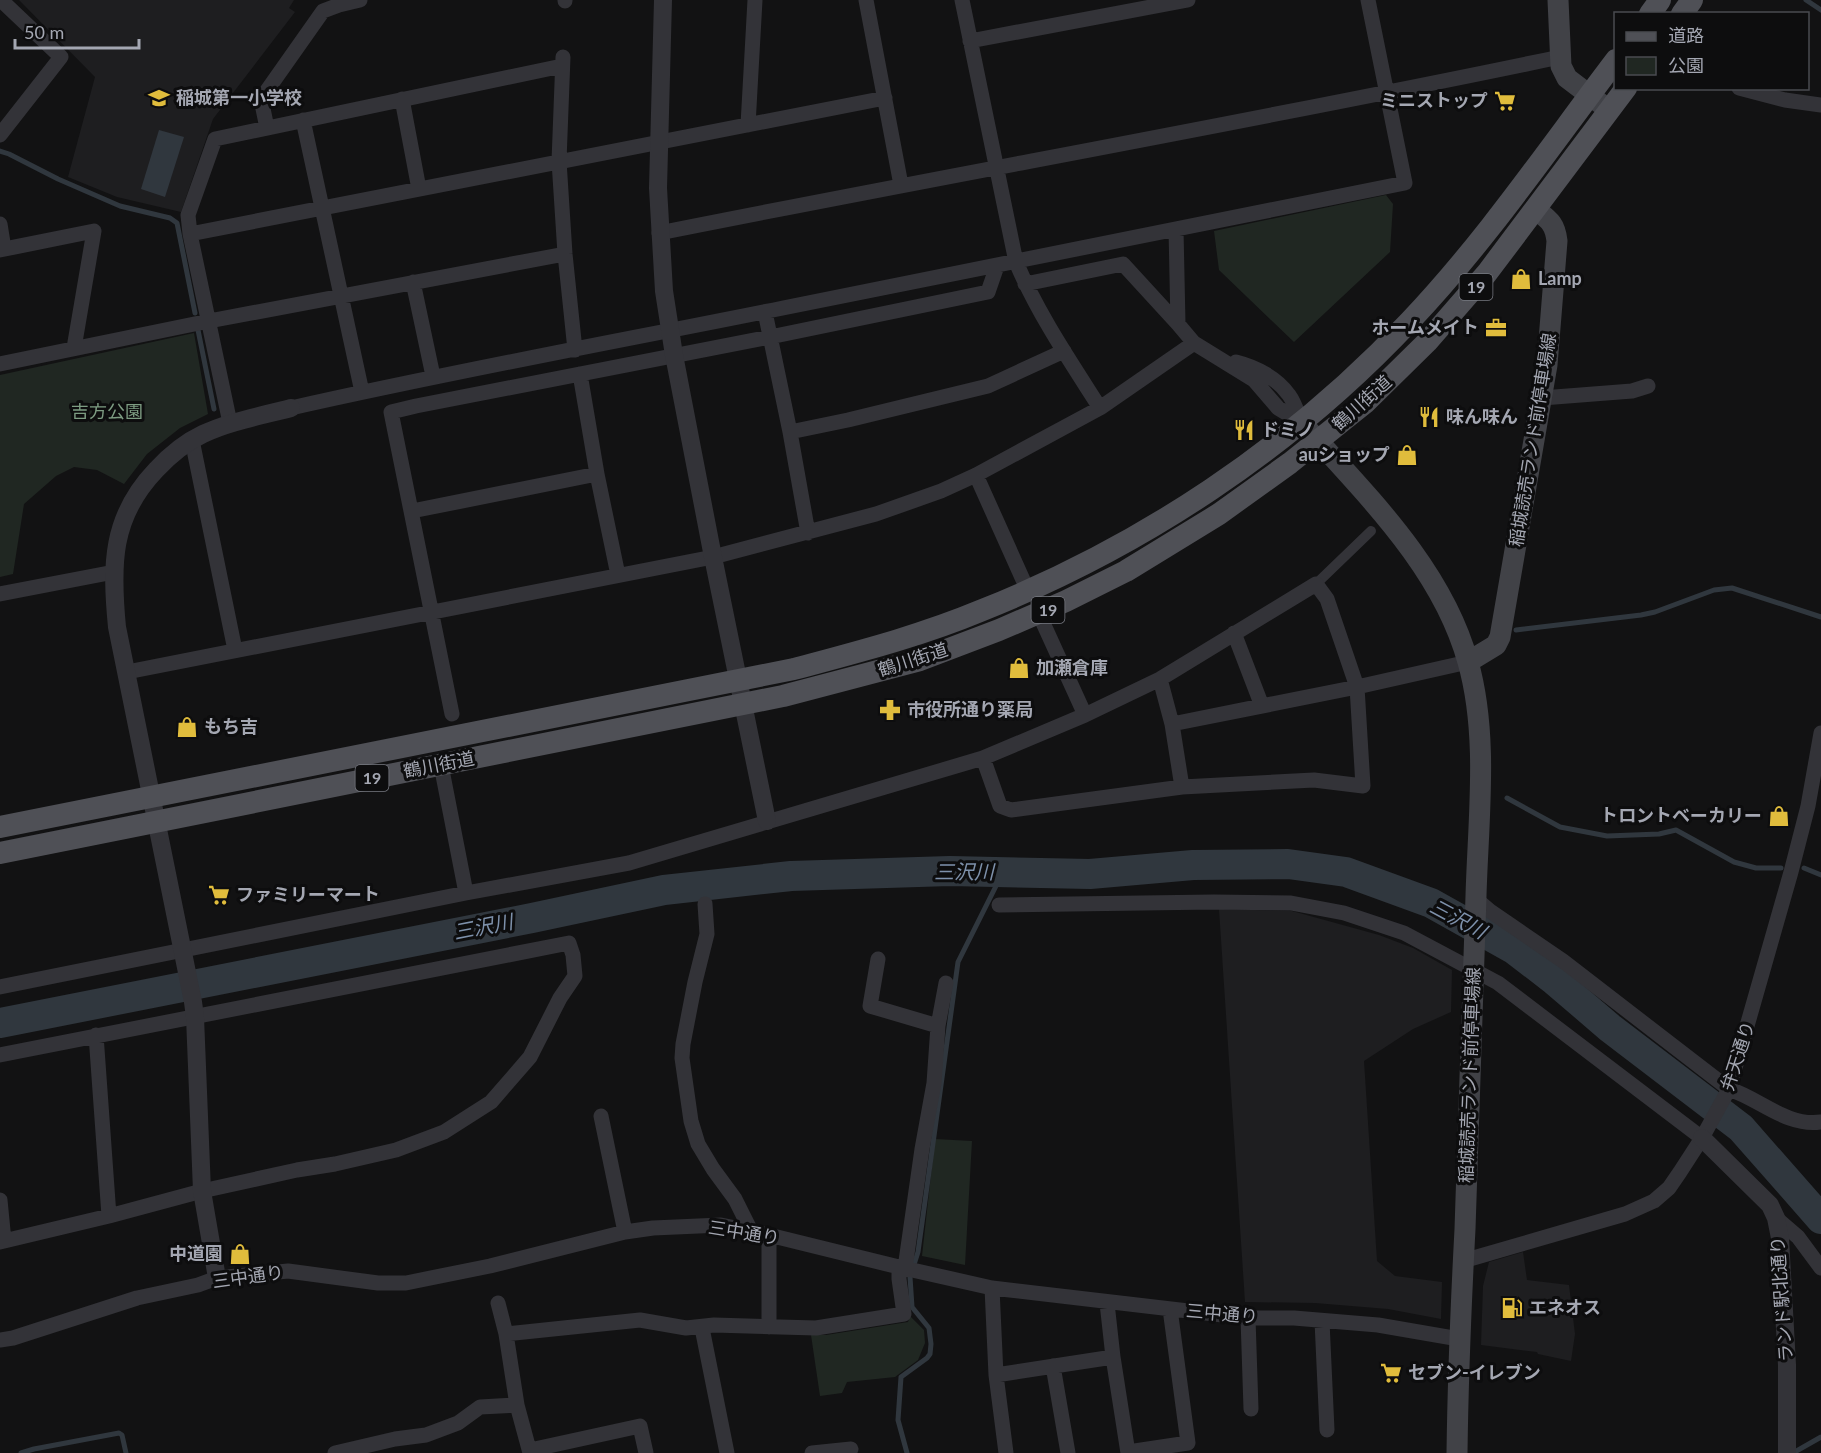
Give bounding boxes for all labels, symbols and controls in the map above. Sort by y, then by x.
scale bar [15,12,140,50]
legend [1614,12,1809,90]
text: 50 m [24,21,64,43]
text: 道路 [1668,24,1704,46]
text: 公園 [1668,54,1704,76]
school or university icon: 稲城第一小学校 [147,86,171,110]
place label: 稲城第一小学校 [176,86,302,108]
place label: ミニストップ [1380,89,1488,111]
supermarket icon: ミニストップ [1493,89,1517,113]
shop icon: Lamp [1509,267,1533,291]
place label: Lamp [1538,267,1582,289]
road number: 19 [1460,274,1492,300]
place label: ホームメイト [1372,316,1479,338]
office icon: ホームメイト [1484,316,1508,340]
street label: 稲城読売ランド前停車場線 [1504,331,1560,548]
street label: 鶴川街道 [1327,370,1395,435]
park label: 吉方公園 [71,400,143,422]
restaurant icon: 味ん味ん [1417,405,1441,429]
place label: 味ん味ん [1446,405,1518,427]
restaurant icon: ドミノ [1232,418,1256,442]
place label: ドミノ [1261,418,1315,440]
place label: auショップ [1299,443,1390,465]
shop icon: auショップ [1395,443,1419,467]
road number: 19 [1032,597,1064,623]
street label: 鶴川街道 [875,637,950,681]
shop icon: 加瀬倉庫 [1007,656,1031,680]
place label: 加瀬倉庫 [1036,656,1108,678]
pharmacy icon: 市役所通り薬局 [878,698,902,722]
place label: 市役所通り薬局 [907,698,1033,720]
shop icon: もち吉 [175,715,199,739]
place label: もち吉 [204,715,258,737]
street label: 鶴川街道 [401,746,476,782]
road number: 19 [356,765,388,791]
place label: トロントベーカリー [1600,804,1762,826]
shop icon: トロントベーカリー [1767,804,1791,828]
water label: 三沢川 [934,859,996,883]
supermarket icon: ファミリーマート [207,883,231,907]
place label: ファミリーマート [236,883,380,905]
water label: 三沢川 [1426,893,1492,944]
water label: 三沢川 [451,908,517,944]
street label: 稲城読売ランド前停車場線 [1454,967,1484,1183]
street label: 弁天通り [1715,1018,1759,1093]
street label: 三中通り [707,1216,781,1249]
street label: ランド駅北通り [1766,1235,1796,1363]
place label: 中道園 [169,1242,223,1264]
shop icon: 中道園 [228,1242,252,1266]
street label: 三中通り [211,1260,285,1292]
fuel station icon: エネオス [1500,1296,1524,1320]
place label: エネオス [1529,1296,1601,1318]
street label: 三中通り [1185,1299,1259,1327]
supermarket icon: セブン-イレブン [1379,1361,1403,1385]
place label: セブン-イレブン [1408,1361,1541,1383]

